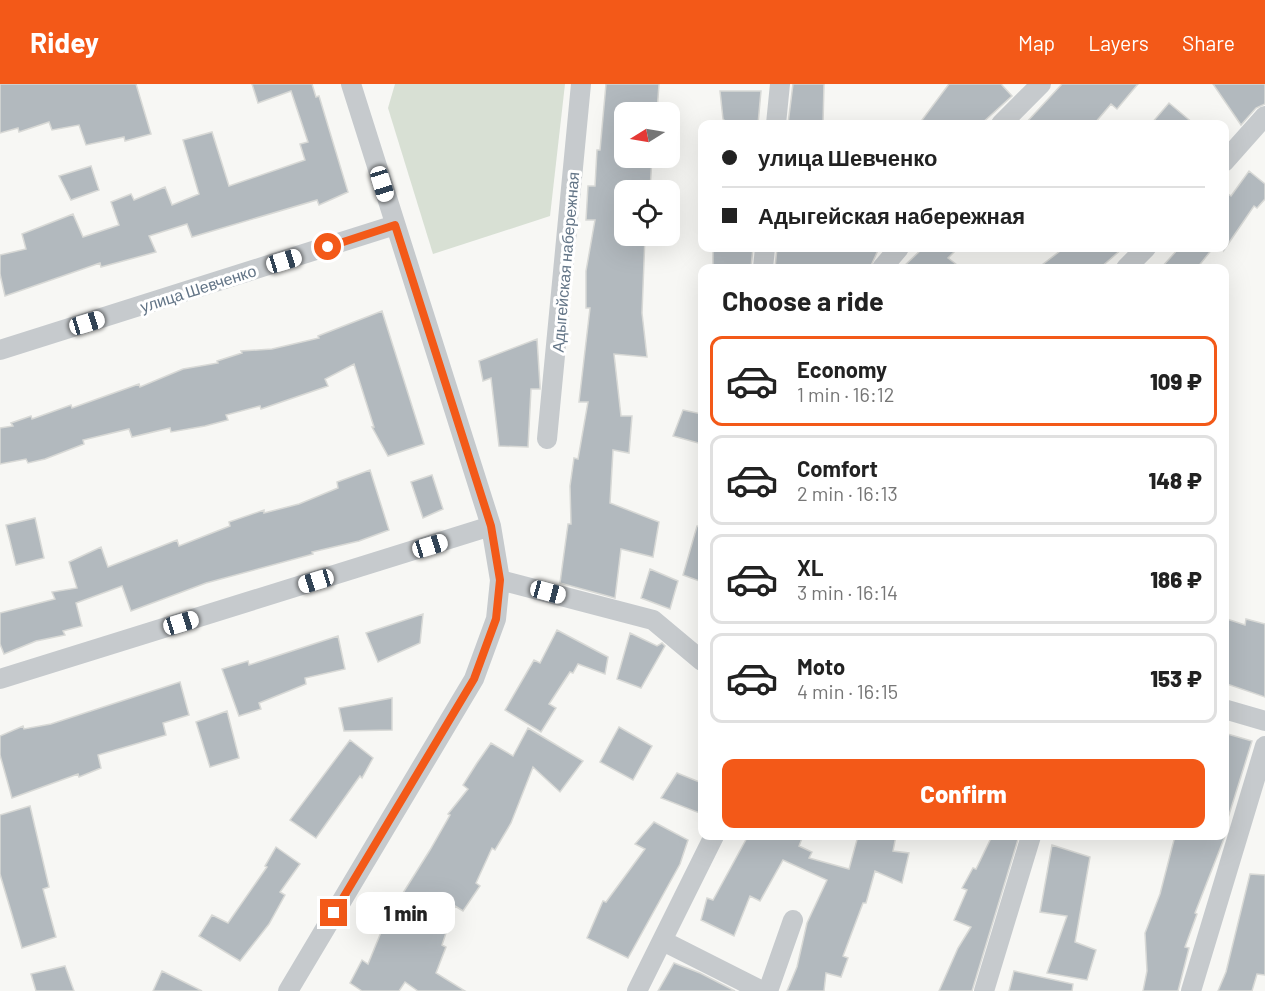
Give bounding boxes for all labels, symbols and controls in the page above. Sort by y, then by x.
text: Ridey [30,25,99,59]
text: Map [1018,30,1055,55]
text: Layers [1088,30,1149,55]
text: Share [1182,30,1235,55]
north arrow [614,102,680,168]
map controls [614,102,680,246]
text: улица Шевченко [758,144,937,170]
car [368,164,396,204]
street label: Адыгейская набережная [548,171,582,353]
button: locate [614,180,680,246]
text: Адыгейская набережная [758,202,1025,228]
route start [314,233,341,260]
car [264,247,304,275]
street label: улица Шевченко [138,260,258,316]
text: Choose a ride [722,284,884,316]
car [67,309,107,337]
icon: car [725,354,779,408]
text: Economy [797,356,887,382]
text: 109 ₽ [1150,368,1202,394]
text: 1 min · 16:12 [797,382,894,406]
icon: car [725,453,779,507]
text: Comfort [797,455,878,481]
text: 148 ₽ [1149,467,1202,493]
text: 2 min · 16:13 [797,481,898,505]
car [410,532,450,560]
icon: car [725,552,779,606]
text: XL [797,554,823,580]
text: 186 ₽ [1150,566,1202,592]
car [296,567,336,595]
car [528,579,568,605]
text: 3 min · 16:14 [797,580,898,604]
car [161,609,201,637]
icon: car [725,651,779,705]
text: Moto [797,653,845,679]
text: 153 ₽ [1150,665,1202,691]
text: 4 min · 16:15 [797,679,898,703]
button: Confirm [722,759,1205,828]
callout: 1 min [355,892,454,934]
route end [320,899,347,926]
text: 1 min [384,901,427,925]

